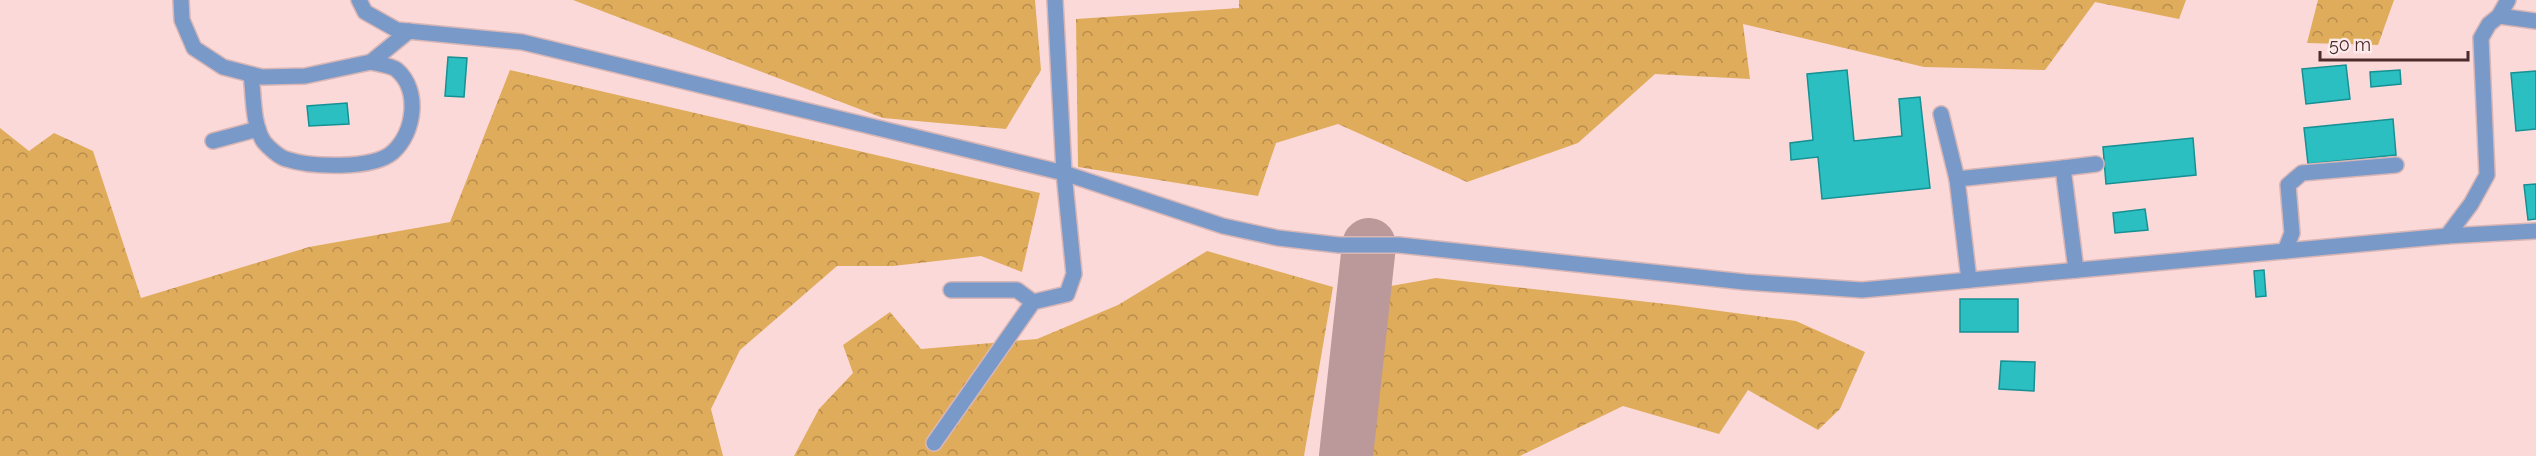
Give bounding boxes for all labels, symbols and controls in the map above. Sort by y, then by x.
scale bar [2320,24,2468,62]
text: 50 m [2329,34,2371,55]

